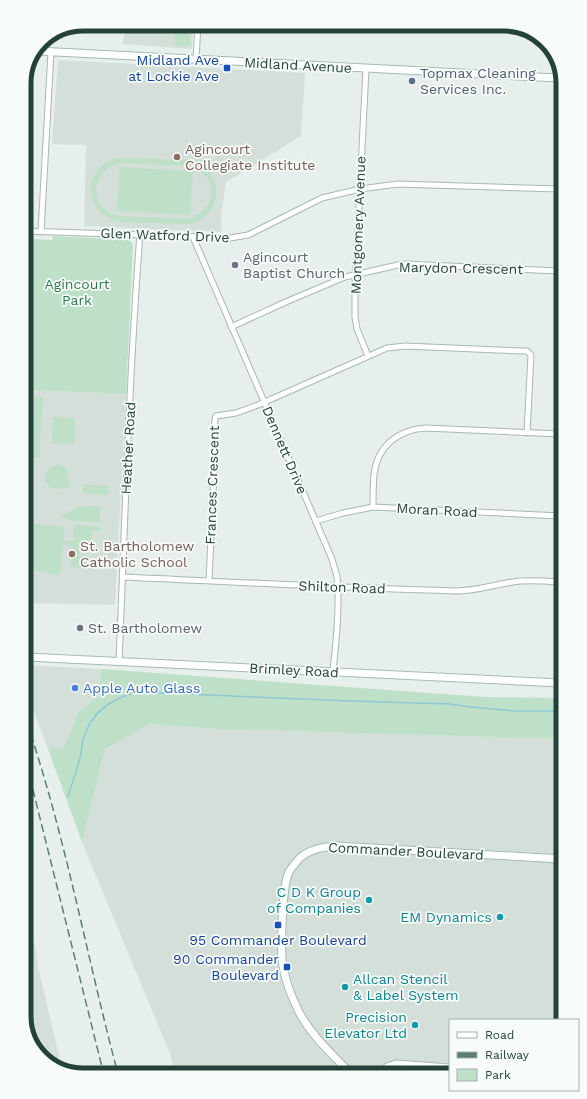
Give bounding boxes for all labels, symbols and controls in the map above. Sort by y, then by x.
place label: Midland Ave at Lockie Ave [128,52,219,84]
street label: Midland Avenue [244,54,352,76]
marker: Midland Ave at Lockie Ave [222,63,232,73]
place label: Topmax Cleaning Services Inc. [420,65,536,97]
marker: Topmax Cleaning Services Inc. [407,76,417,86]
place label: Agincourt Collegiate Institute [185,141,315,173]
marker: Agincourt Collegiate Institute [172,152,182,162]
street label: Montgomery Avenue [348,156,368,294]
street label: Glen Watford Drive [100,225,230,245]
place label: Agincourt Baptist Church [243,249,345,281]
street label: Marydon Crescent [399,259,523,277]
marker: Agincourt Baptist Church [230,260,240,270]
park label: Agincourt Park [44,276,110,308]
street label: Heather Road [118,401,138,495]
street label: Dennett Drive [259,404,311,496]
street label: Frances Crescent [202,425,222,545]
street label: Moran Road [396,500,478,520]
place label: St. Bartholomew Catholic School [80,538,195,570]
marker: St. Bartholomew Catholic School [67,549,77,559]
street label: Shilton Road [298,577,386,597]
place label: St. Bartholomew [88,620,203,636]
marker: St. Bartholomew [75,623,85,633]
street label: Brimley Road [249,660,339,680]
place label: Apple Auto Glass [83,680,200,696]
marker: Apple Auto Glass [70,683,80,693]
street label: Commander Boulevard [328,839,484,863]
place label: C D K Group of Companies [267,884,361,916]
marker: C D K Group of Companies [364,895,374,905]
place label: EM Dynamics [400,909,492,925]
marker: EM Dynamics [495,912,505,922]
marker: 95 Commander Boulevard [273,920,283,930]
place label: 95 Commander Boulevard [189,932,367,948]
place label: 90 Commander Boulevard [173,951,279,983]
marker: 90 Commander Boulevard [282,962,292,972]
place label: Allcan Stencil & Label System [353,971,459,1003]
marker: Allcan Stencil & Label System [340,982,350,992]
place label: Precision Elevator Ltd [324,1009,407,1041]
legend [449,1019,579,1091]
marker: Precision Elevator Ltd [410,1020,420,1030]
text: Road [485,1028,514,1042]
text: Railway [485,1048,530,1062]
text: Park [485,1068,511,1082]

